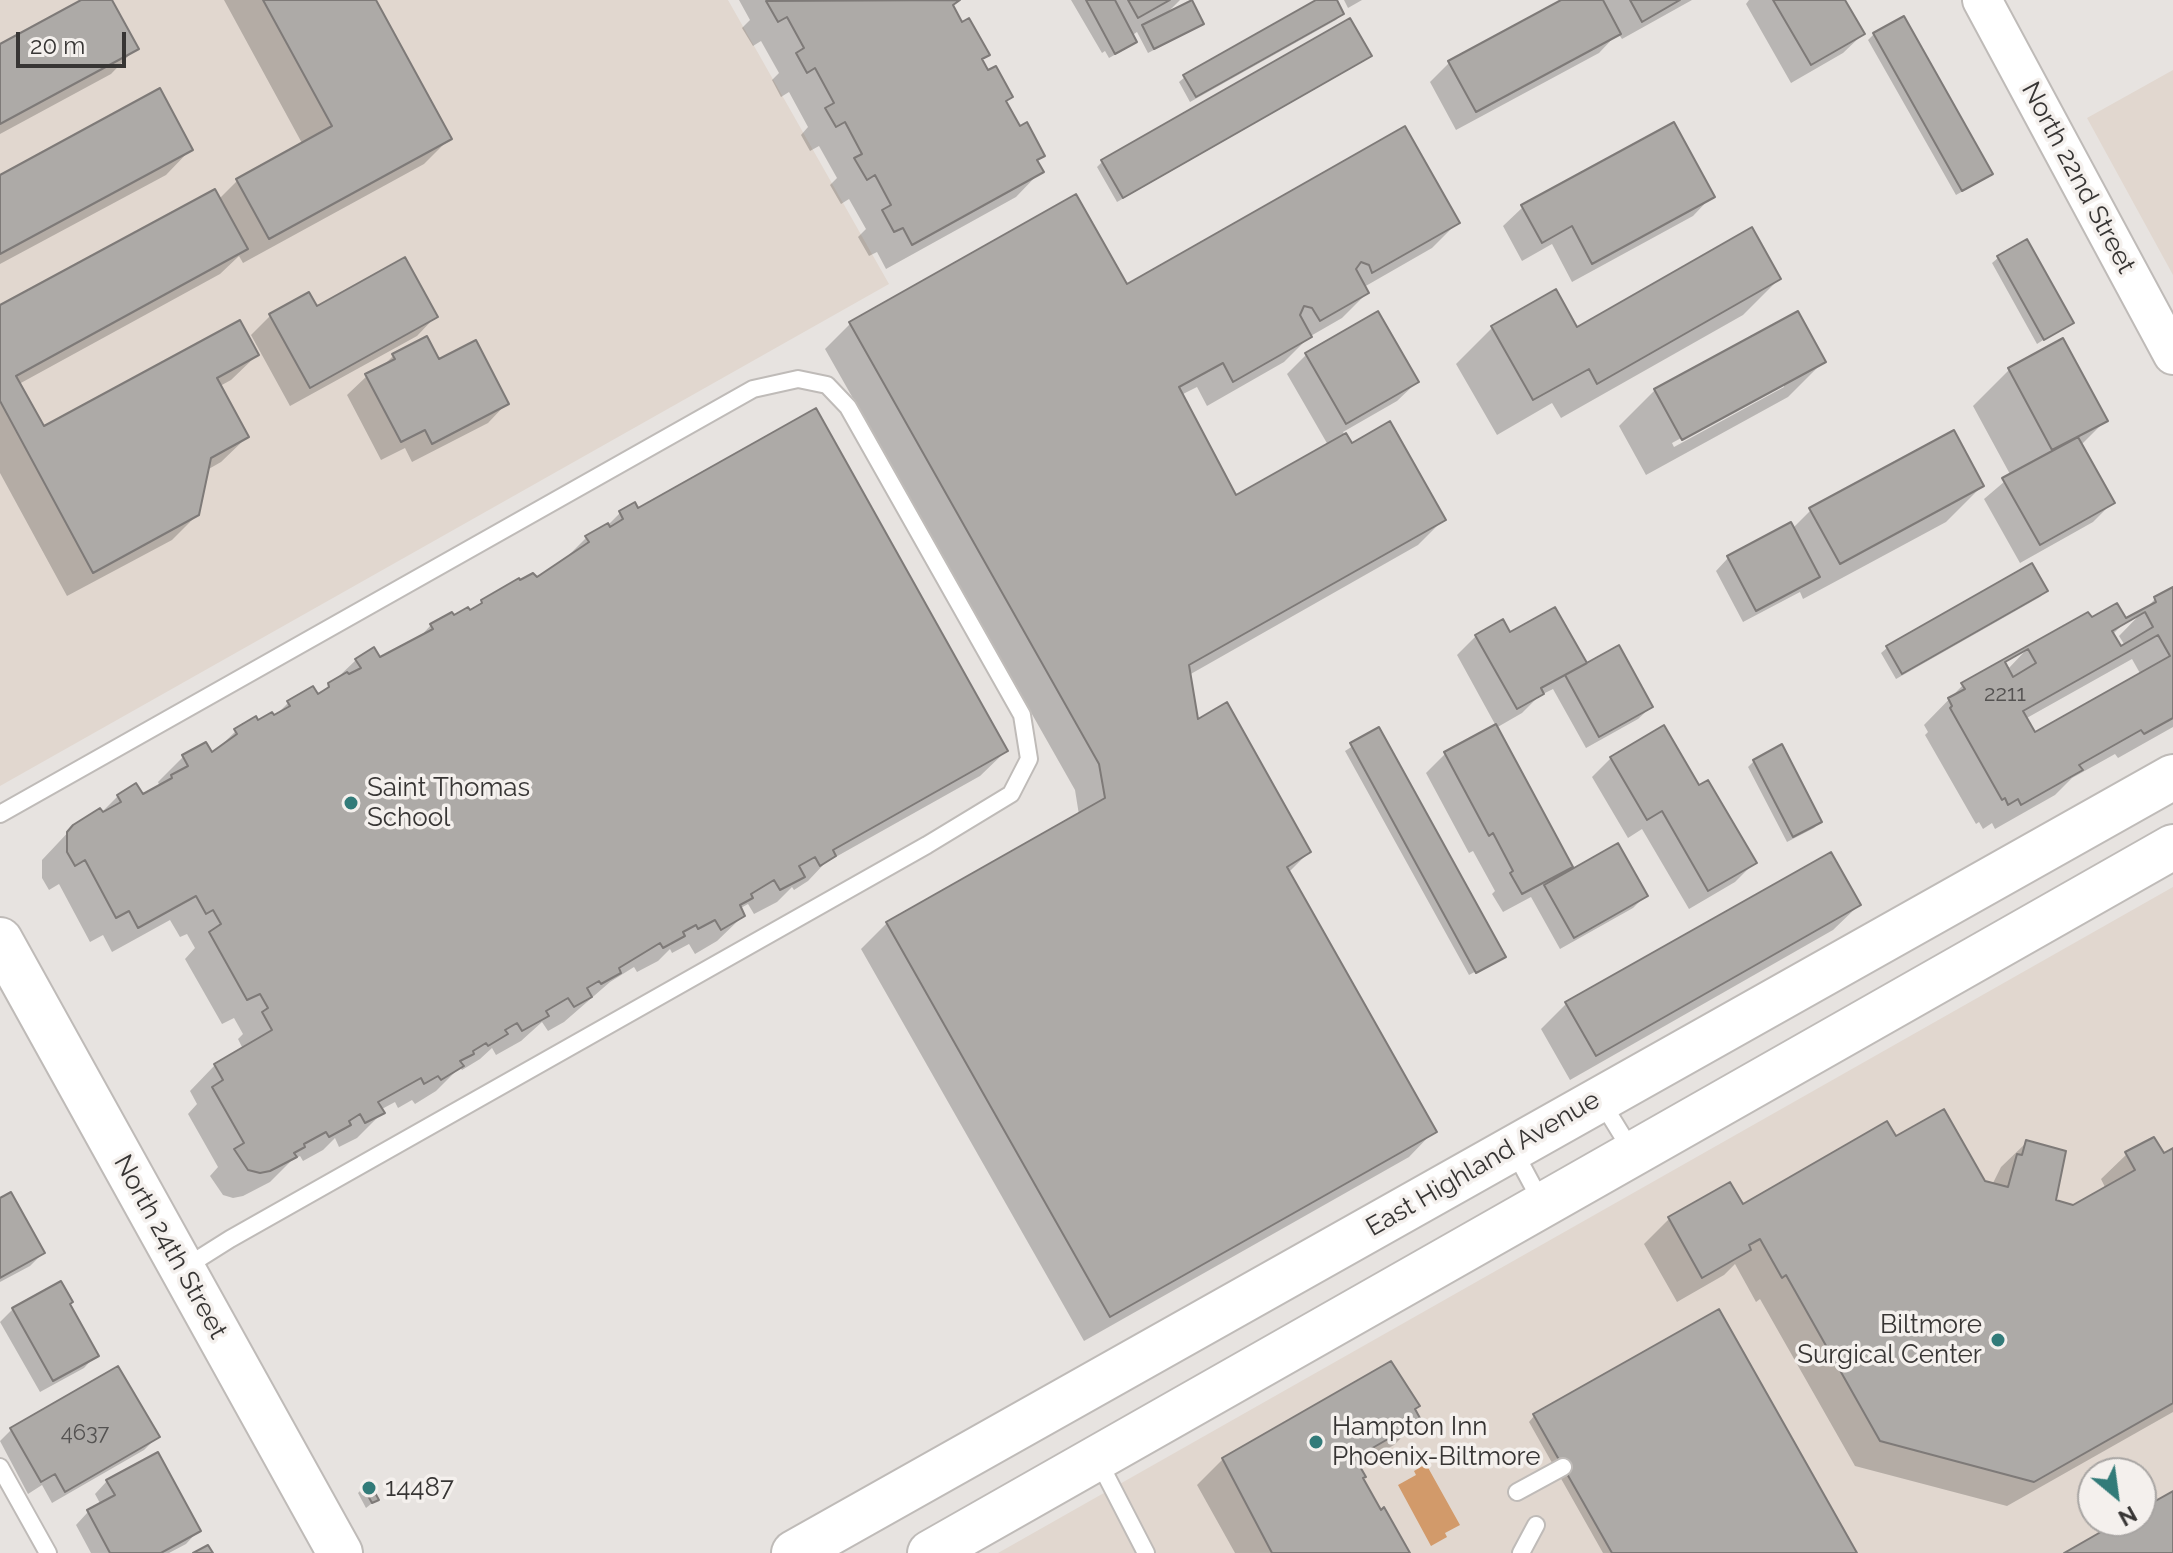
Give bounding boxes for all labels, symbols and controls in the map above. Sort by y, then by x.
scale bar [20,16,130,66]
text: 20 m [30,31,85,60]
street label: North 22nd Street [2014,77,2142,279]
house number: 2211 [1984,681,2026,707]
place label: Saint Thomas School [367,772,530,834]
marker: Saint Thomas School [342,794,360,812]
street label: East Highland Avenue [1361,1084,1605,1244]
street label: North 24th Street [107,1150,233,1344]
place label: Biltmore Surgical Center [1797,1309,1982,1370]
marker: Biltmore Surgical Center [1989,1331,2007,1349]
place label: Hampton Inn Phoenix-Biltmore [1332,1411,1541,1472]
house number: 4637 [61,1420,109,1446]
marker: Hampton Inn Phoenix-Biltmore [1307,1433,1325,1451]
north arrow [2077,1457,2157,1537]
place label: 14487 [385,1472,454,1504]
marker: 14487 [360,1479,378,1497]
text: N [2114,1501,2141,1532]

